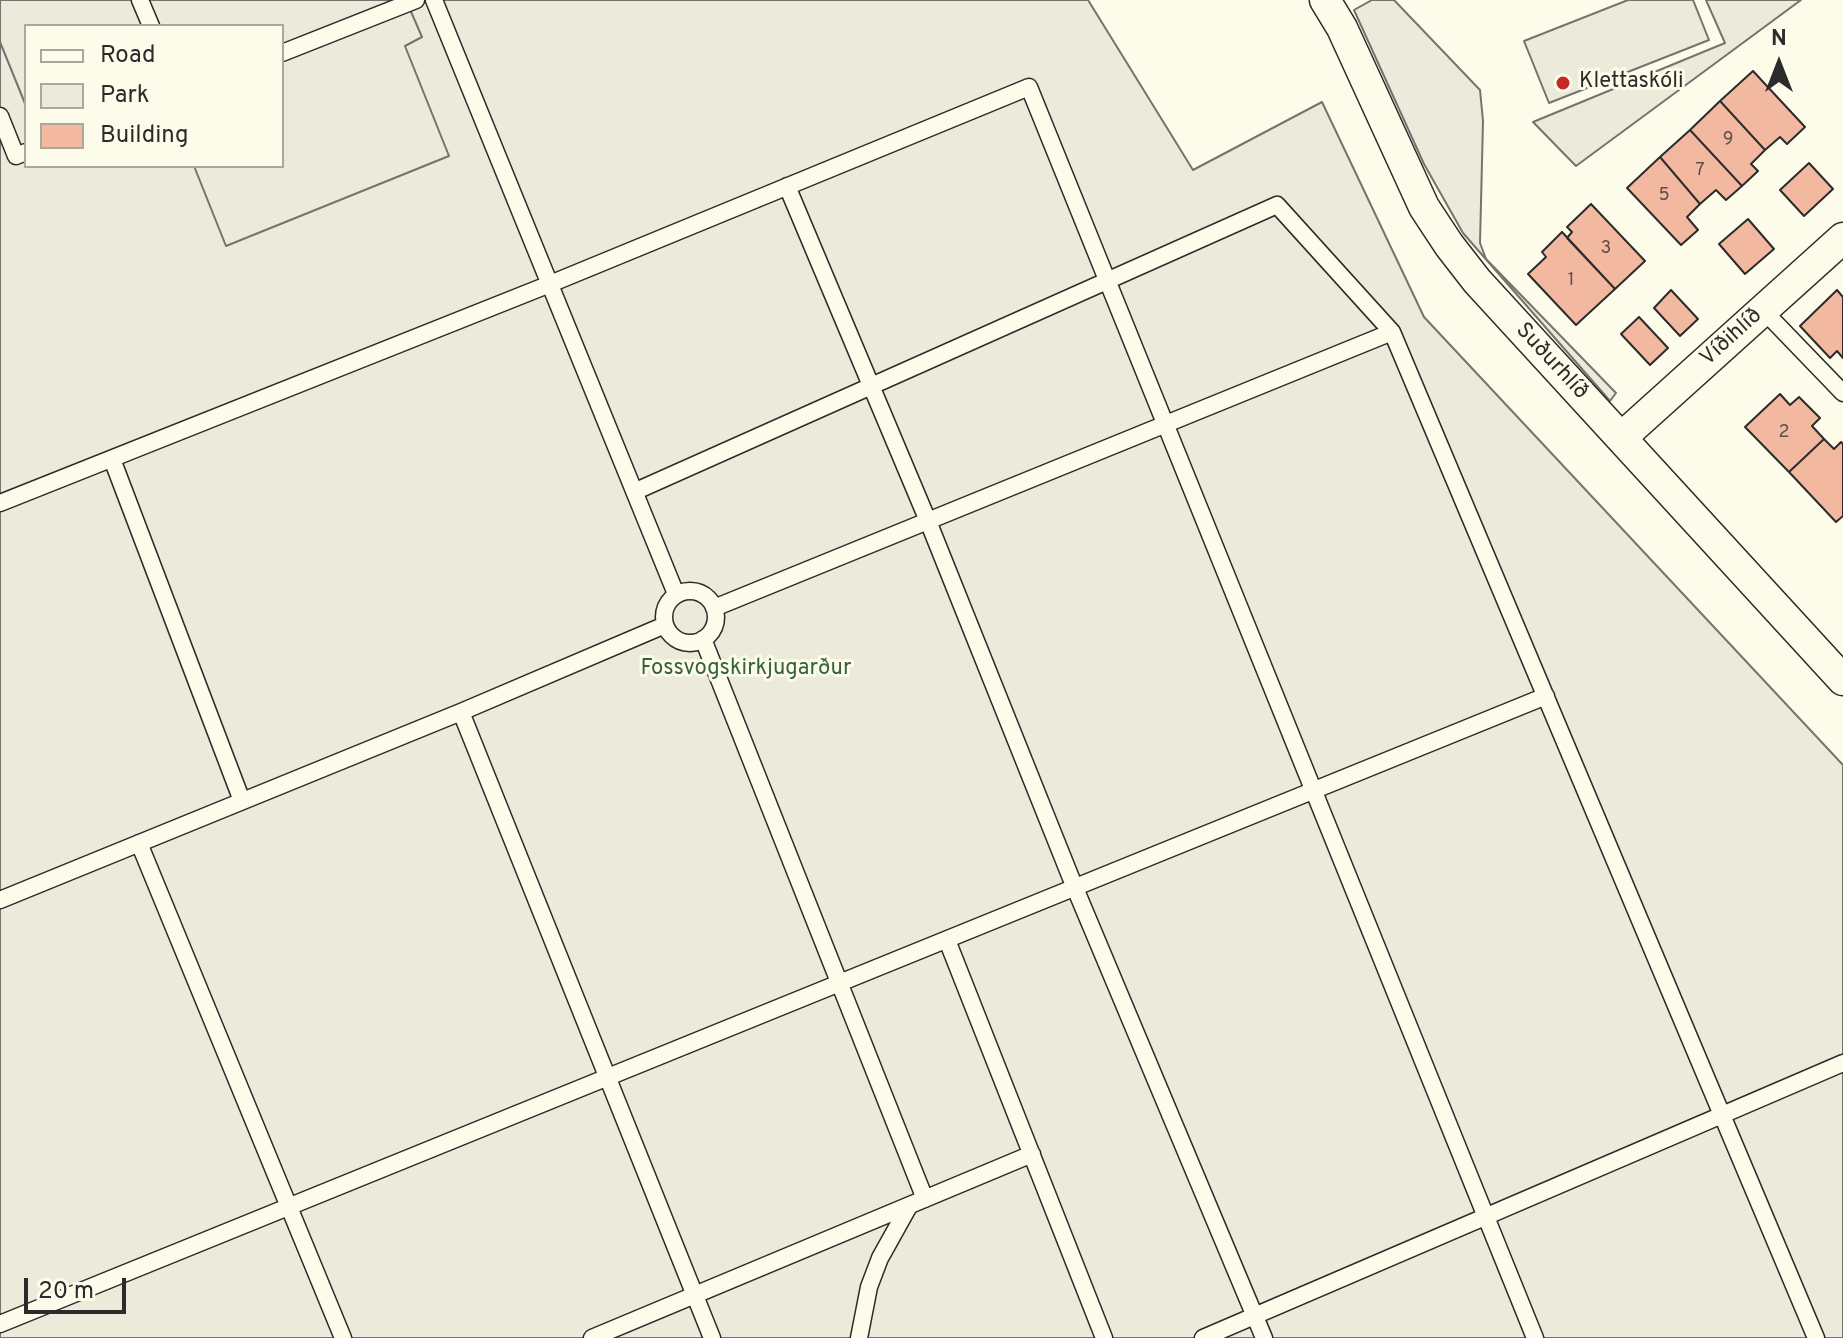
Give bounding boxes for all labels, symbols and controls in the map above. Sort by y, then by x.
legend [24,24,284,168]
north arrow [1739,24,1819,104]
text: N [1771,26,1787,53]
text: Road [100,41,156,71]
place label: Klettaskóli [1579,70,1684,96]
marker: Klettaskóli [1554,74,1572,92]
text: Park [100,81,150,111]
text: Building [100,121,189,151]
house number: 9 [1723,129,1733,151]
house number: 7 [1695,160,1705,182]
house number: 5 [1658,185,1670,207]
house number: 3 [1601,238,1611,260]
house number: 1 [1568,270,1574,292]
street label: Víðihlíð [1696,303,1768,373]
street label: Suðurhlíð [1509,318,1593,406]
house number: 2 [1778,422,1790,444]
park label: Fossvogskirkjugarður [641,657,851,683]
scale bar [28,1262,130,1312]
text: 20 m [38,1277,94,1307]

